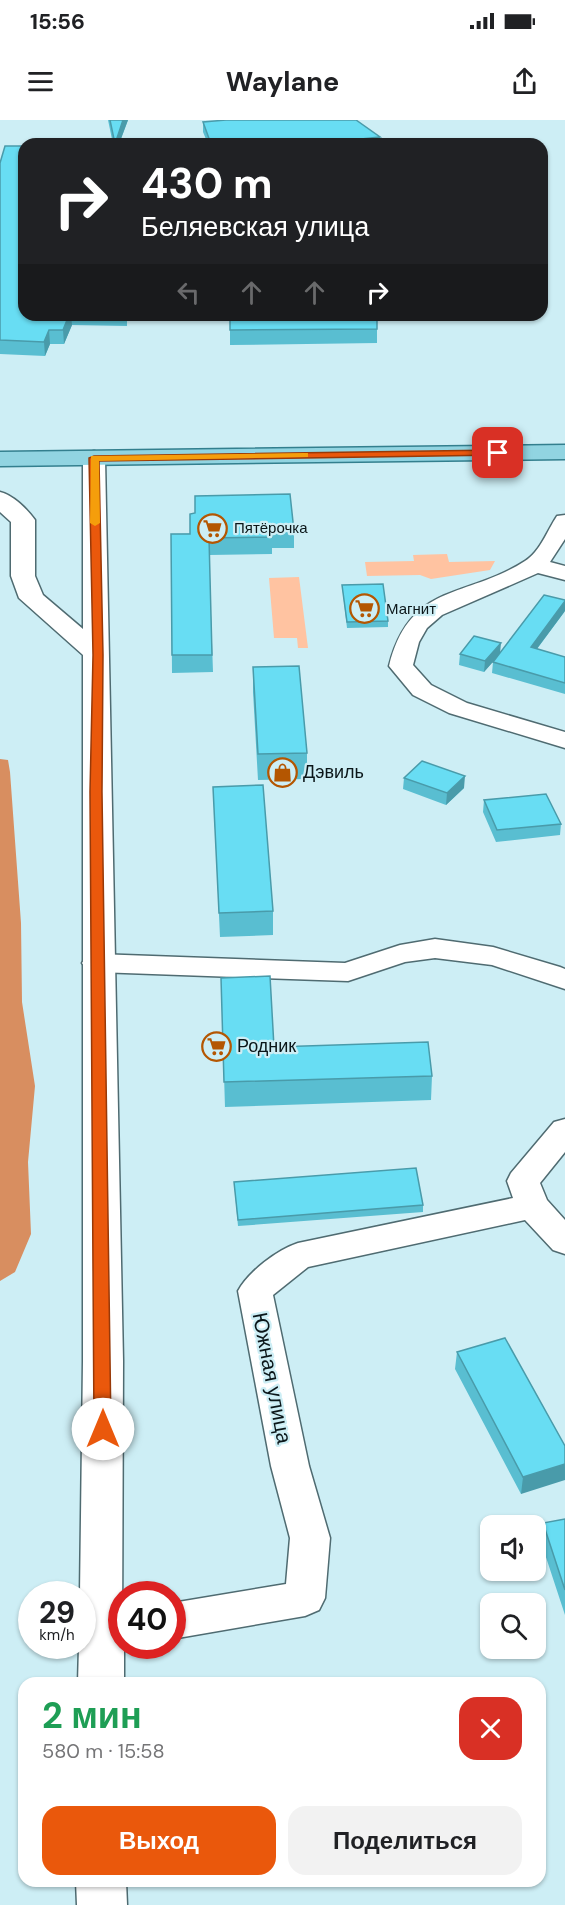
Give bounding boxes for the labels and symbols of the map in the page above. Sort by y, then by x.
pin [472,427,523,478]
supermarket icon: Пятёрочка [197,512,229,544]
place label: Пятёрочка [234,518,308,538]
supermarket icon: Магнит [349,593,381,625]
place label: Магнит [386,599,436,619]
shop icon: Дэвиль [266,756,298,788]
place label: Дэвиль [303,760,364,784]
supermarket icon: Родник [200,1030,232,1062]
place label: Родник [237,1034,296,1058]
street label: Южная улица [246,1310,299,1446]
position arrow [71,1397,135,1461]
speed limit sign: 40 [108,1581,186,1659]

